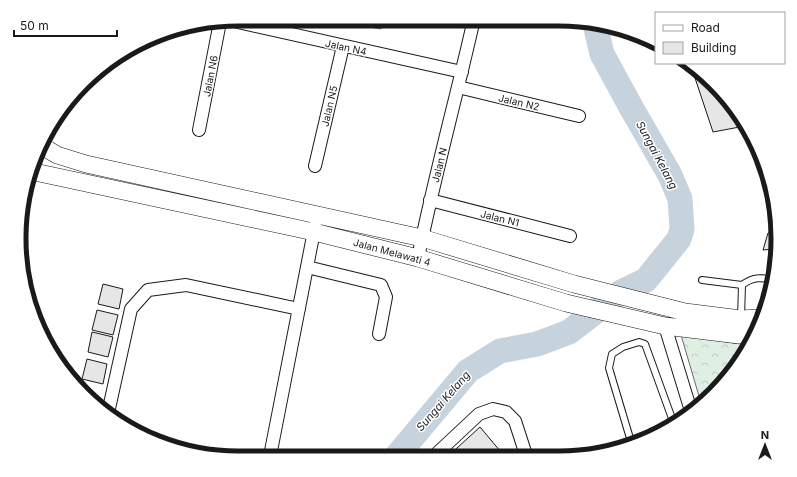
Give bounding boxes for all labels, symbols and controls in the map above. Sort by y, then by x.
scale bar [14,12,117,38]
legend [655,12,785,64]
text: 50 m [20,18,49,33]
text: Road [691,20,720,35]
street label: Jalan N4 [324,37,368,57]
text: Building [691,40,736,55]
street label: Jalan N6 [200,54,220,98]
street label: Jalan N5 [318,84,340,128]
street label: Jalan N2 [497,91,541,113]
water label: Sungai Kelang [633,118,681,192]
street label: Jalan N [429,146,449,184]
street label: Jalan N1 [479,207,521,229]
street label: Jalan Melawati 4 [352,236,432,268]
water label: Sungai Kelang [413,368,473,434]
north arrow [745,425,785,465]
text: N [761,428,769,442]

